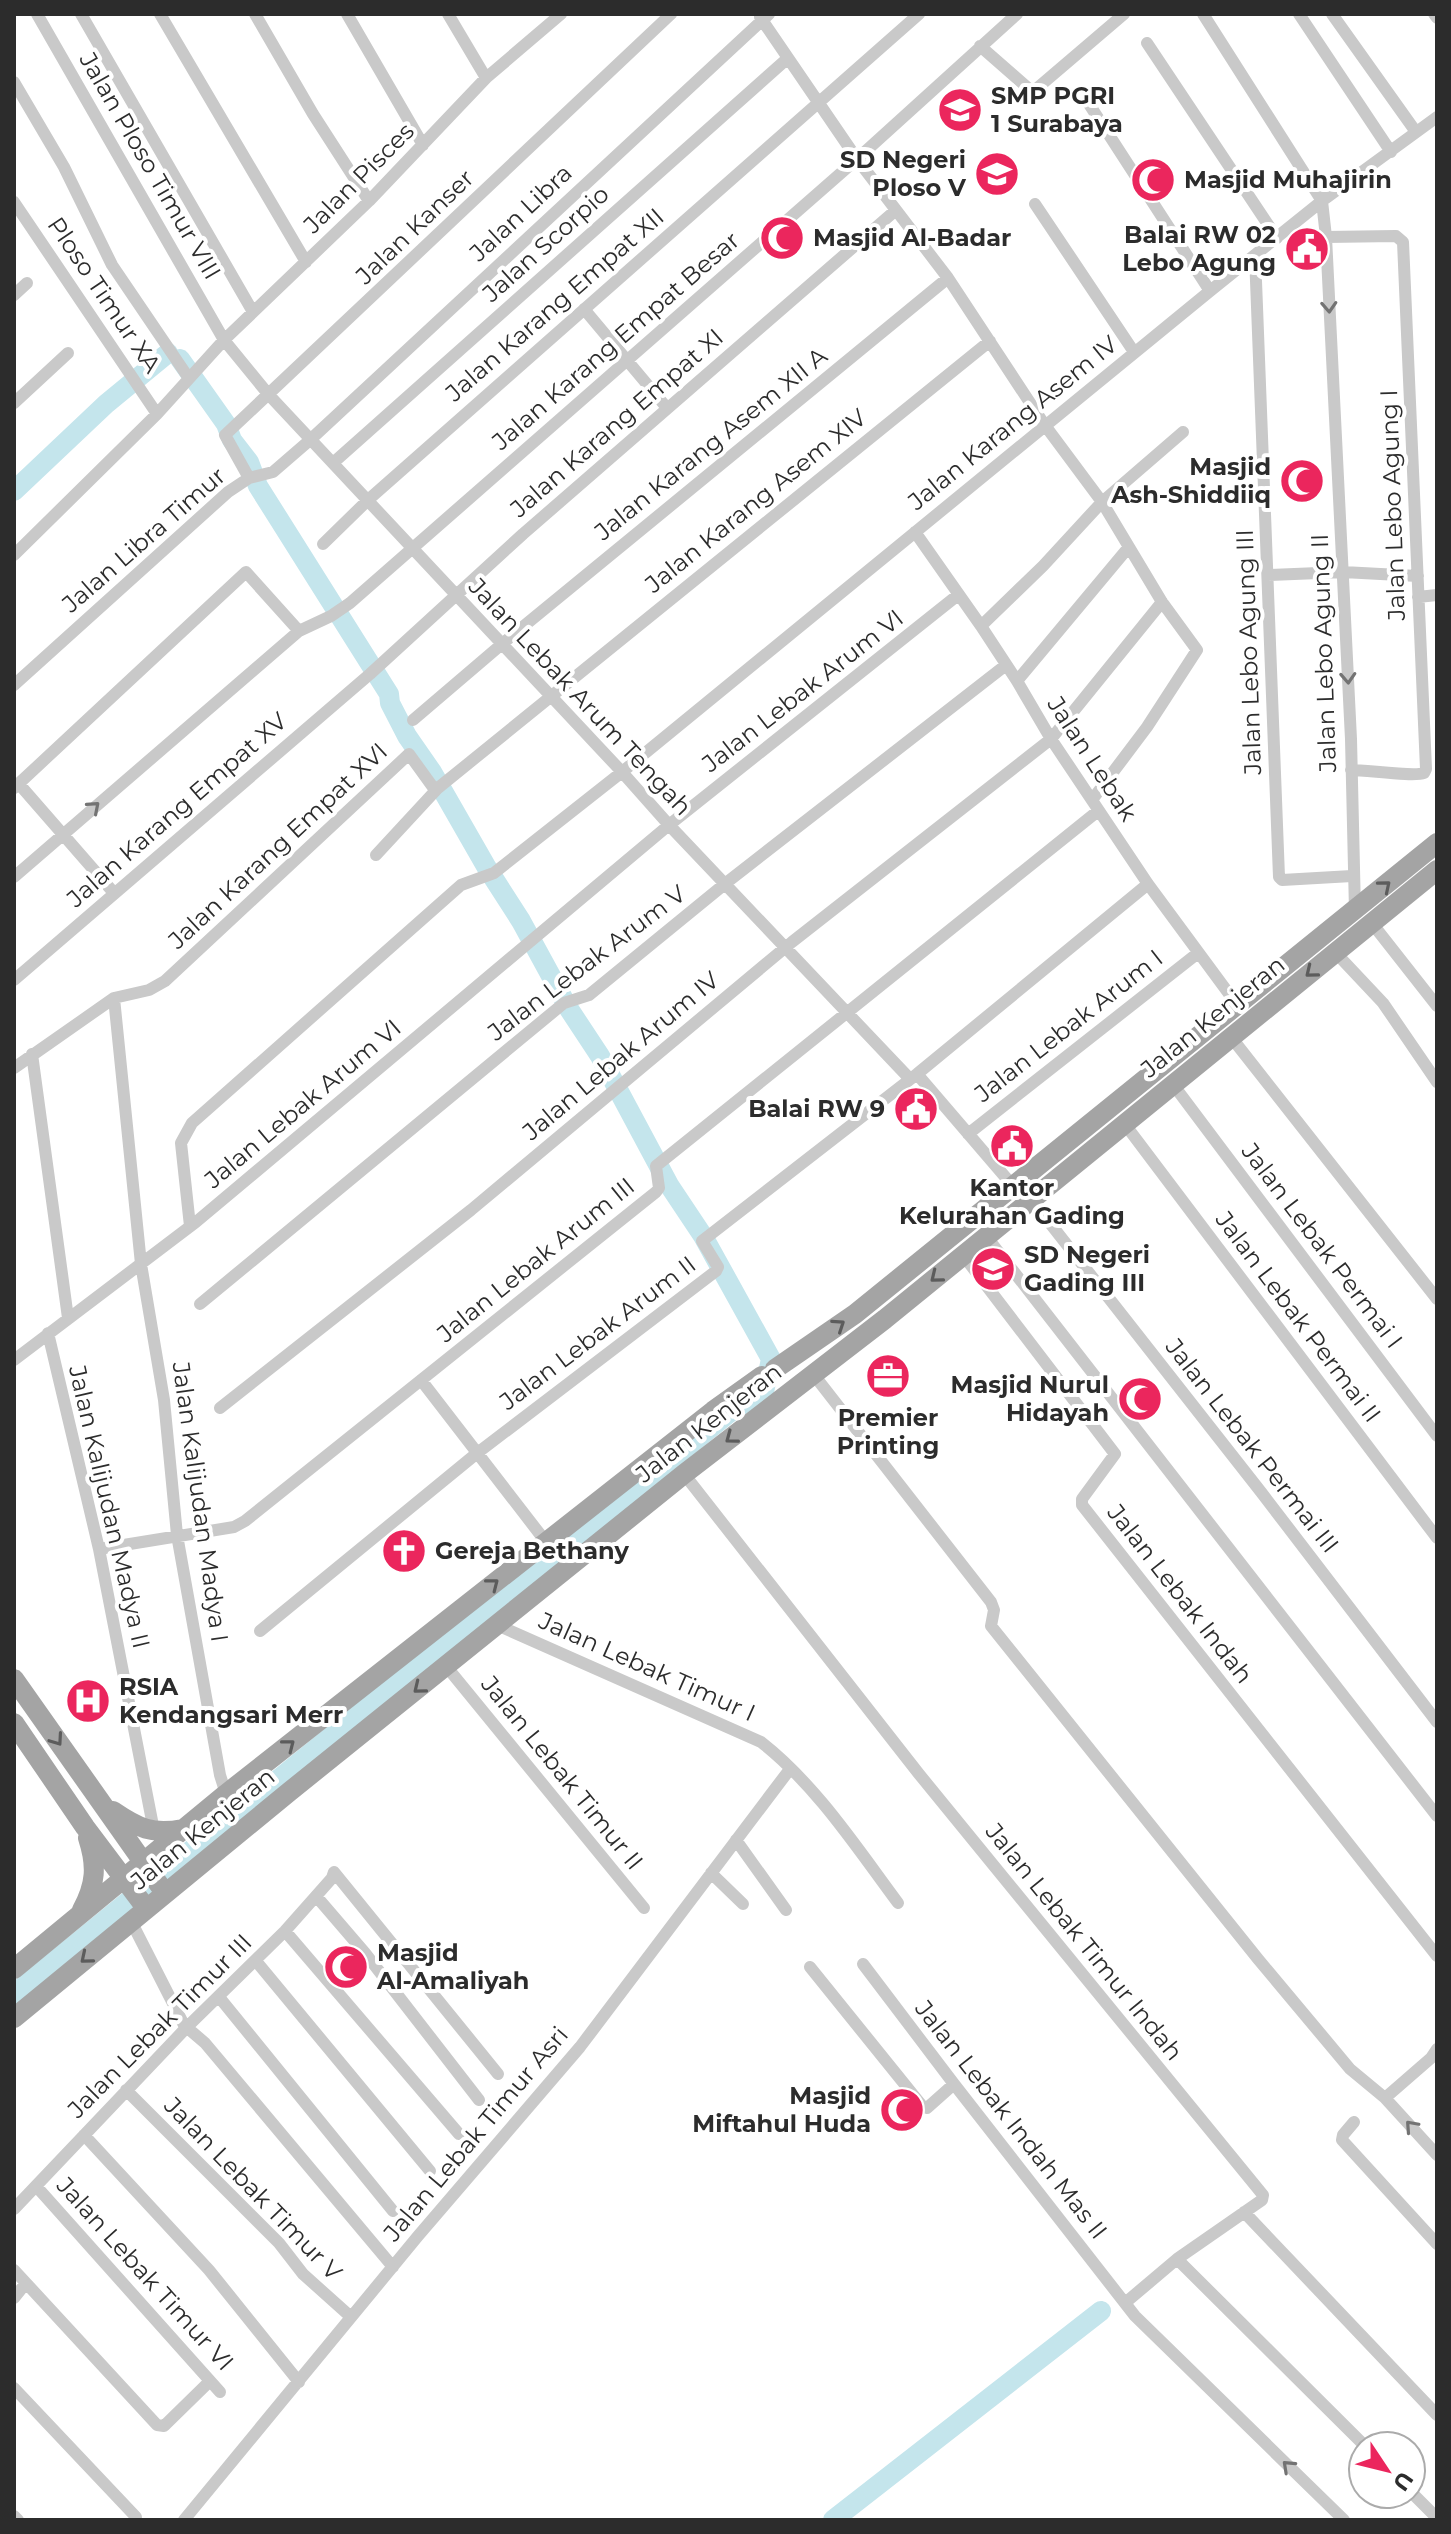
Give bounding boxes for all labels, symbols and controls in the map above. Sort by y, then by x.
street label: Jalan Ploso Timur VIII [73,46,227,284]
place label: SMP PGRI 1 Surabaya [991,81,1123,138]
school or university icon: SMP PGRI 1 Surabaya [936,86,984,134]
street label: Jalan Pisces [297,116,420,240]
place label: SD Negeri Ploso V [840,145,967,202]
school or university icon: SD Negeri Ploso V [973,150,1021,198]
mosque icon: Masjid Muhajirin [1129,156,1177,204]
street label: Jalan Libra [463,158,578,268]
street label: Jalan Kanser [349,163,479,291]
place label: Masjid Muhajirin [1184,165,1392,194]
street label: Jalan Scorpio [476,179,615,308]
street label: Jalan Karang Empat XII [439,202,670,408]
street label: Ploso Timur XA [42,211,168,379]
mosque icon: Masjid Al-Badar [758,214,806,262]
place label: Balai RW 02 Lebo Agung [1122,220,1276,277]
place label: Masjid Al-Badar [813,223,1011,252]
street label: Jalan Karang Empat Besar [485,225,745,457]
public building icon: Balai RW 02 Lebo Agung [1283,225,1331,273]
one-way arrow [1321,301,1338,314]
street label: Jalan Karang Empat XI [504,322,729,524]
street label: Jalan Karang Asem IV [901,329,1123,517]
street label: Jalan Karang Asem XII A [588,341,833,547]
street label: Jalan Lebo Agung I [1374,389,1411,622]
street label: Jalan Karang Asem XIV [639,402,872,599]
place label: Masjid Ash-Shiddiiq [1110,452,1271,509]
mosque icon: Masjid Ash-Shiddiiq [1278,457,1326,505]
street label: Jalan Libra Timur [55,461,231,619]
street label: Jalan Lebo Agung III [1230,529,1267,776]
street label: Jalan Lebo Agung II [1305,533,1342,774]
street label: Jalan Lebak Arum Tengah [462,571,698,821]
street label: Jalan Lebak Arum VI [696,603,909,779]
one-way arrow [1339,672,1356,685]
street label: Jalan Lebak [1041,690,1144,827]
street label: Jalan Karang Empat XV [60,706,293,914]
street label: Jalan Karang Empat XVI [161,737,393,955]
one-way arrow [85,802,99,817]
street label: Jalan Lebak Arum V [481,879,692,1047]
one-way arrow [1376,881,1390,896]
street label: Jalan Lebak Arum I [968,943,1169,1109]
street label: Jalan Kenjeran [1134,950,1290,1084]
one-way arrow [1305,962,1320,976]
street label: Jalan Lebak Arum IV [516,965,725,1147]
street label: Jalan Lebak Arum VI [198,1013,407,1195]
public building icon: Balai RW 9 [892,1085,940,1133]
place label: Balai RW 9 [748,1094,885,1123]
public building icon: Kantor Kelurahan Gading [988,1122,1036,1170]
street label: Jalan Lebak Permai I [1235,1137,1409,1354]
street label: Jalan Lebak Arum III [432,1172,640,1348]
place label: Kantor Kelurahan Gading [899,1173,1125,1230]
street label: Jalan Lebak Permai II [1209,1205,1387,1428]
place label: SD Negeri Gading III [1024,1240,1150,1297]
school or university icon: SD Negeri Gading III [969,1245,1017,1293]
street label: Jalan Lebak Arum II [494,1250,702,1416]
one-way arrow [930,1267,945,1282]
one-way arrow [830,1320,845,1335]
street label: Jalan Lebak Permai III [1159,1332,1345,1559]
office icon: Premier Printing [864,1352,912,1400]
street label: Jalan Kenjeran [629,1357,787,1489]
street label: Jalan Kalijudan Madya I [166,1359,234,1644]
street label: Jalan Kalijudan Madya II [63,1362,156,1651]
place label: Masjid Nurul Hidayah [951,1370,1109,1427]
mosque icon: Masjid Nurul Hidayah [1116,1375,1164,1423]
place label: Premier Printing [837,1403,939,1460]
one-way arrow [726,1429,740,1443]
street label: Jalan Lebak Indah [1101,1498,1259,1689]
church icon: Gereja Bethany [380,1527,428,1575]
place label: Gereja Bethany [435,1536,629,1565]
one-way arrow [484,1579,499,1593]
street label: Jalan Lebak Timur I [534,1605,760,1727]
street label: Jalan Lebak Timur II [475,1669,649,1875]
place label: RSIA Kendangsari Merr [119,1672,343,1729]
hospital icon: RSIA Kendangsari Merr [64,1677,112,1725]
one-way arrow [413,1678,428,1692]
one-way arrow [47,1732,62,1746]
one-way arrow [280,1740,294,1755]
street label: Jalan Kenjeran [124,1762,280,1896]
street label: Jalan Lebak Timur Indah [979,1817,1189,2066]
street label: Jalan Lebak Timur III [61,1928,258,2124]
place label: Masjid Al-Amaliyah [376,1938,529,1995]
mosque icon: Masjid Al-Amaliyah [322,1943,370,1991]
one-way arrow [81,1948,95,1963]
street label: Jalan Lebak Indah Mas II [909,1994,1114,2245]
street label: Jalan Lebak Timur Asri [377,2020,574,2248]
place label: Masjid Miftahul Huda [692,2081,871,2138]
mosque icon: Masjid Miftahul Huda [878,2086,926,2134]
street label: Jalan Lebak Timur V [158,2090,348,2286]
one-way arrow [1406,2121,1421,2136]
street label: Jalan Lebak Timur VI [50,2170,240,2376]
north arrow [1347,2430,1427,2510]
one-way arrow [1283,2461,1297,2475]
text: U [1387,2466,1419,2496]

